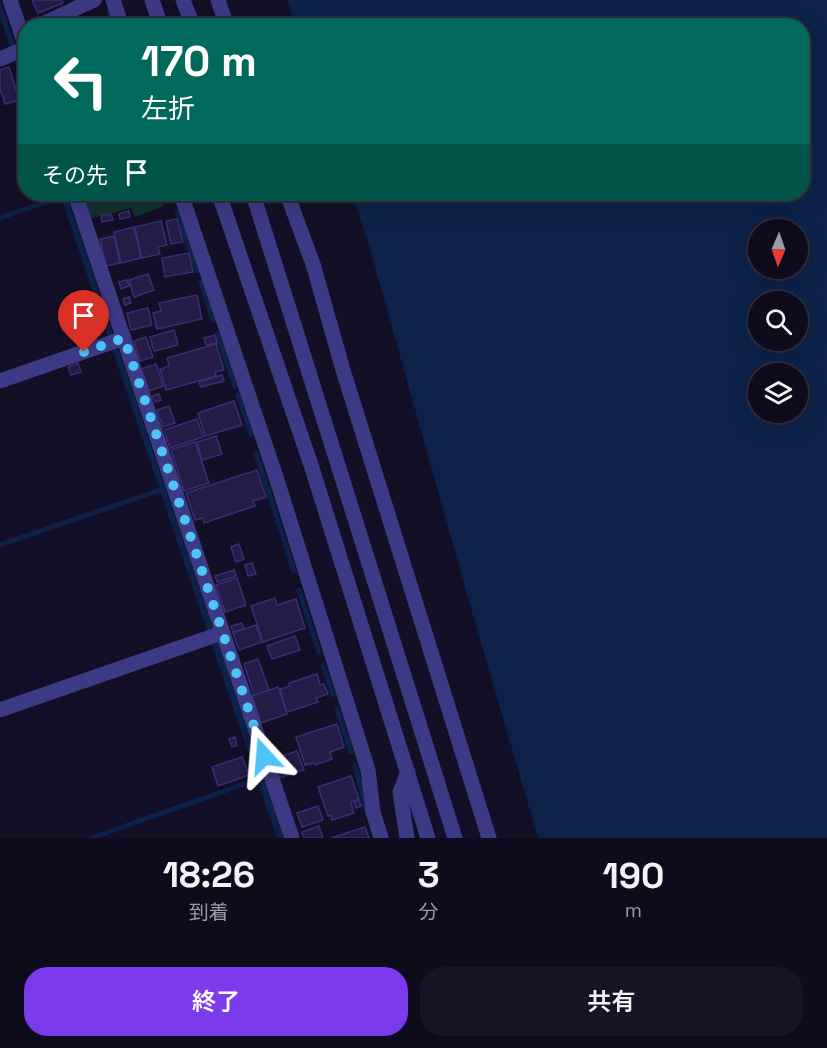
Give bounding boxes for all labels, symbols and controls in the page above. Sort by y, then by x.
text: 170 m [141,35,257,88]
icon: left [42,42,120,120]
text: 左折 [141,91,195,126]
icon: arrive [120,156,153,189]
text: その先 [42,161,108,189]
north arrow [748,219,808,279]
map controls [748,219,808,423]
pin [58,290,109,352]
button: search [748,291,808,351]
icon: arrive [67,299,100,332]
button: layers [748,363,808,423]
position arrow [232,724,296,788]
text: 18:26 [163,852,255,898]
text: 3 [418,852,440,898]
text: 190 [602,853,664,899]
text: m [625,897,642,923]
text: 到着 [189,899,229,925]
text: 分 [419,899,439,925]
button: 終了 [24,967,408,1036]
button: 共有 [420,967,803,1036]

